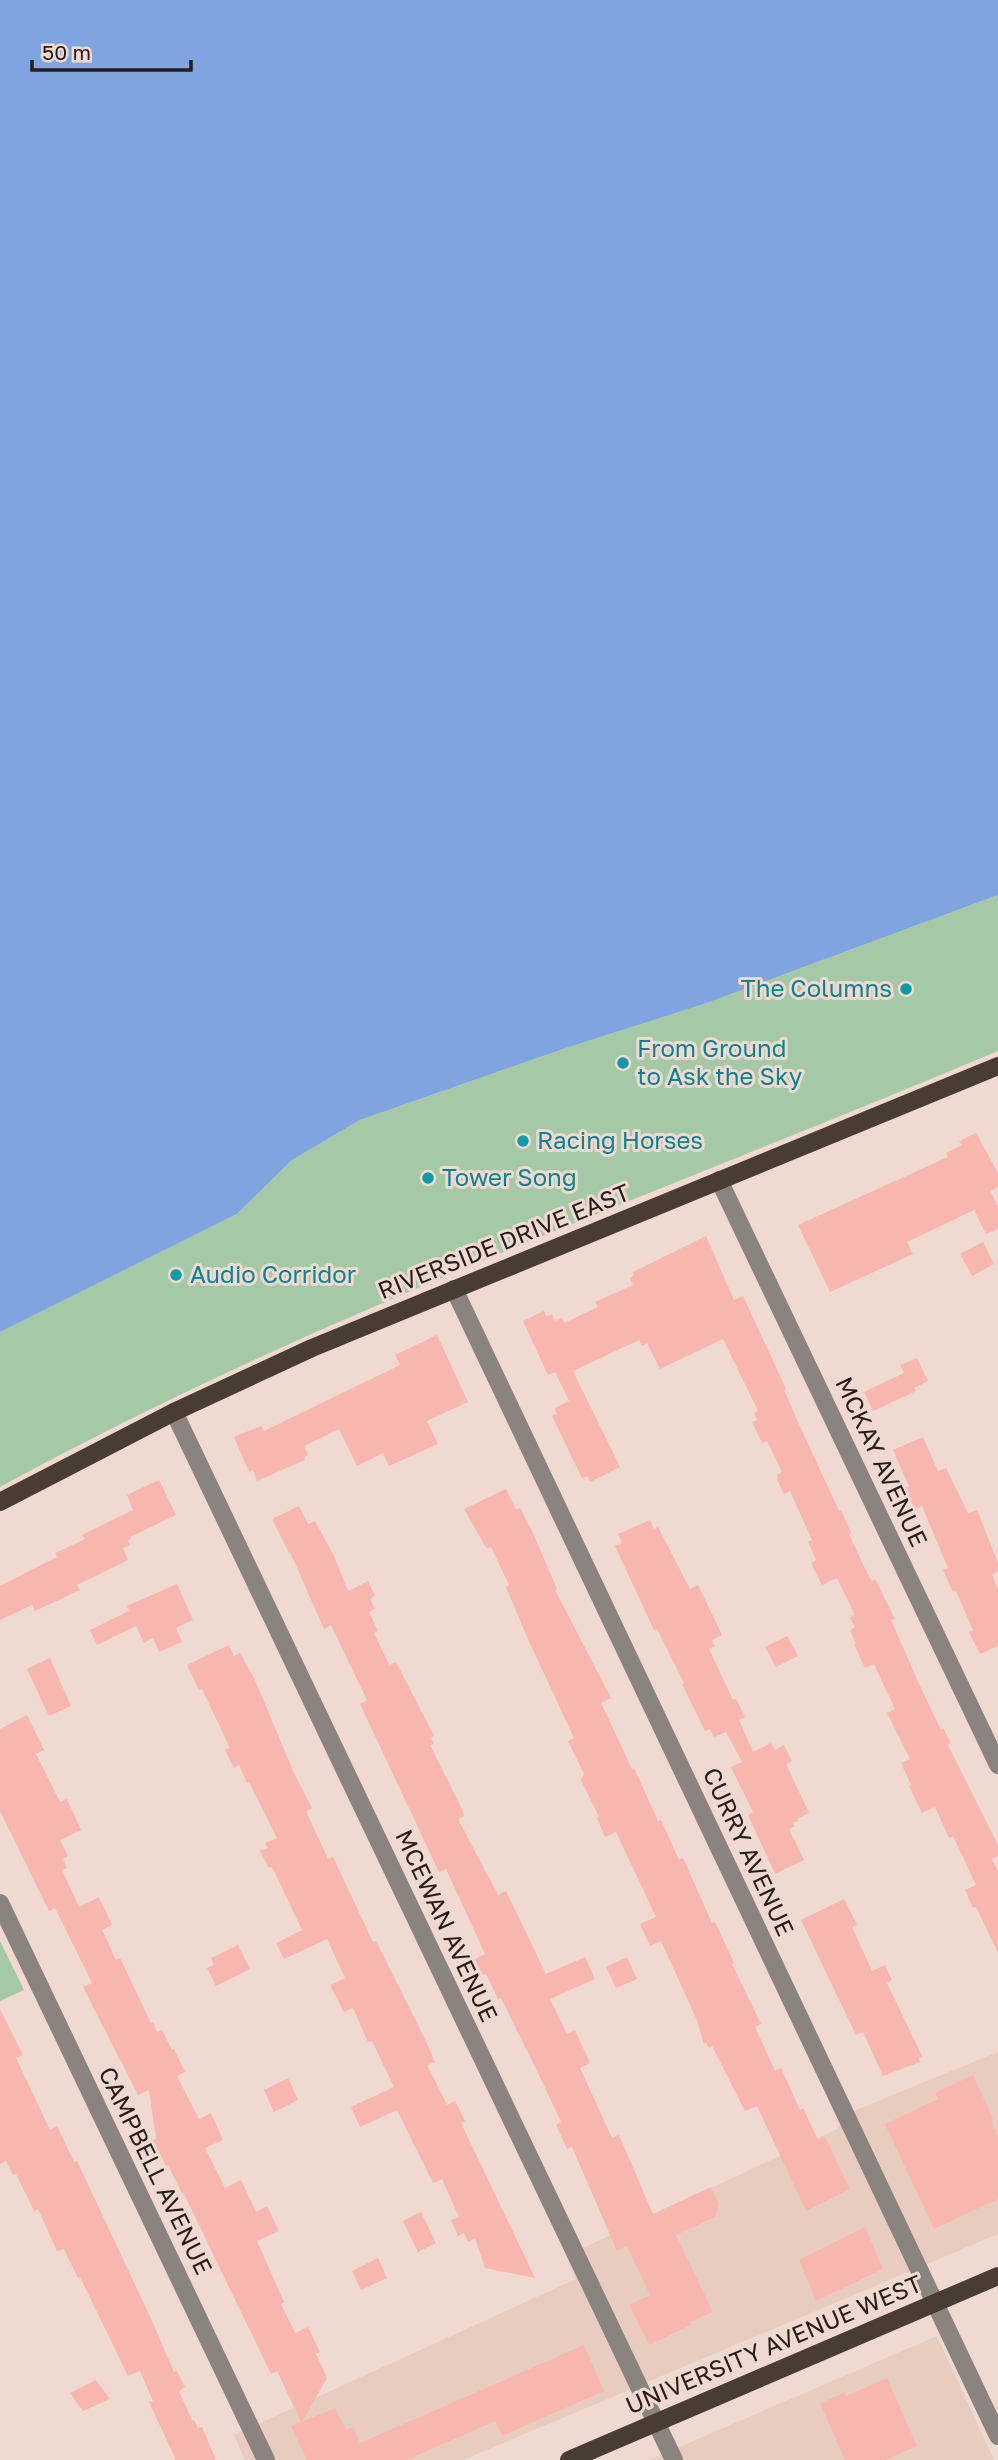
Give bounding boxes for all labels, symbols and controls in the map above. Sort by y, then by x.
scale bar [32,28,191,72]
text: 50 m [42,39,91,65]
place label: The Columns [741,973,892,1002]
marker: The Columns [898,981,914,997]
place label: From Ground to Ask the Sky [637,1033,802,1090]
marker: From Ground to Ask the Sky [615,1055,631,1071]
place label: Racing Horses [537,1125,703,1154]
marker: Racing Horses [515,1133,531,1149]
place label: Tower Song [442,1162,577,1191]
marker: Tower Song [420,1170,436,1186]
street label: RIVERSIDE DRIVE EAST [373,1177,634,1304]
place label: Audio Corridor [190,1259,356,1288]
marker: Audio Corridor [168,1267,184,1283]
street label: MCKAY AVENUE [830,1372,934,1551]
street label: CURRY AVENUE [698,1763,801,1940]
street label: MCEWAN AVENUE [390,1825,505,2026]
street label: CAMPBELL AVENUE [93,2062,219,2279]
street label: UNIVERSITY AVENUE WEST [621,2268,926,2419]

